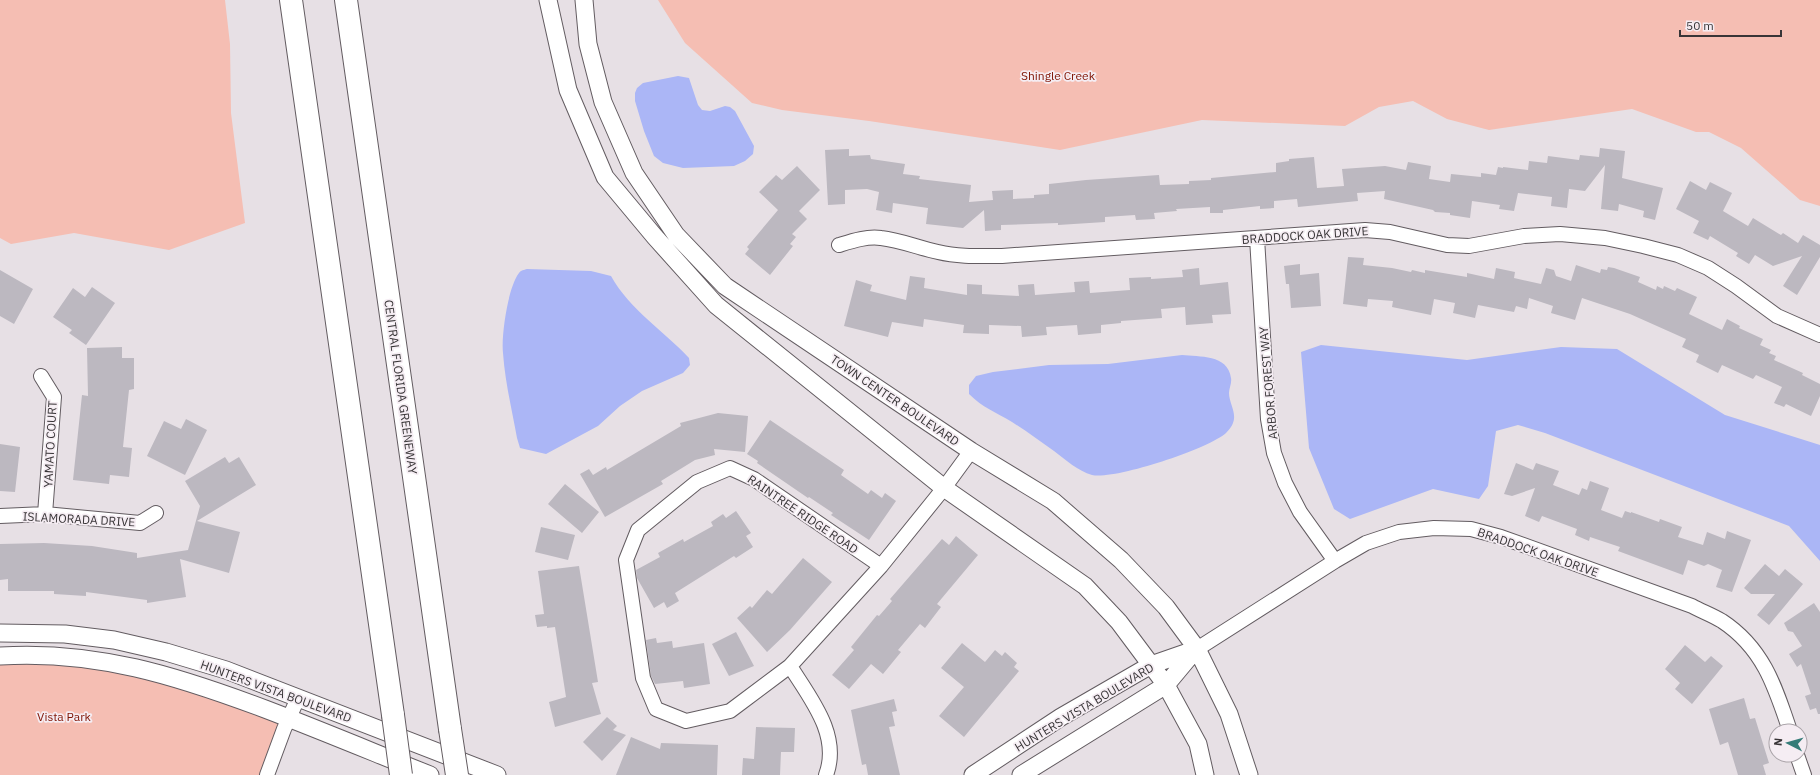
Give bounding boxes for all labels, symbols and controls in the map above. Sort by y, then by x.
scale bar [1680,12,1781,38]
text: 50 m [1686,18,1714,33]
park label: Shingle Creek [1021,68,1096,83]
street label: BRADDOCK OAK DRIVE [1241,223,1369,247]
street label: CENTRAL FLORIDA GREENEWAY [381,299,421,475]
street label: ARBOR FOREST WAY [1256,326,1280,440]
street label: TOWN CENTER BOULEVARD [828,351,962,449]
street label: YAMATO COURT [40,400,60,488]
street label: RAINTREE RIDGE ROAD [745,471,861,557]
street label: ISLAMORADA DRIVE [22,509,136,529]
street label: BRADDOCK OAK DRIVE [1476,524,1600,580]
street label: HUNTERS VISTA BOULEVARD [198,657,354,725]
street label: HUNTERS VISTA BOULEVARD [1012,659,1156,755]
park label: Vista Park [37,709,92,724]
north arrow [1768,723,1808,763]
text: N [1771,737,1785,747]

